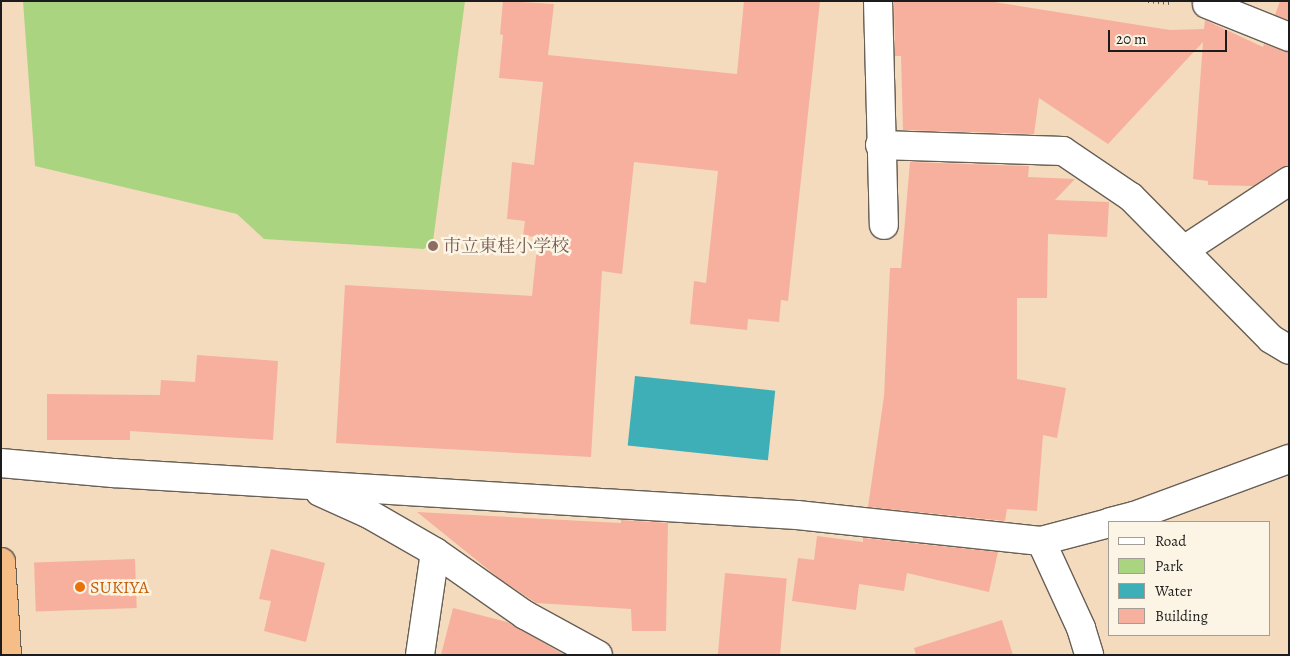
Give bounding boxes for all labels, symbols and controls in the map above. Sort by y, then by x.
scale bar [1110,20,1229,52]
text: 20 m [1116,29,1147,49]
place label: 市立東桂小学校 [443,235,569,257]
marker: 市立東桂小学校 [427,240,439,252]
legend [1108,521,1270,636]
text: Road [1155,531,1186,551]
text: Park [1155,556,1183,576]
place label: SUKIYA [90,576,149,598]
marker: SUKIYA [74,581,86,593]
text: Water [1155,581,1192,601]
text: Building [1155,606,1208,626]

